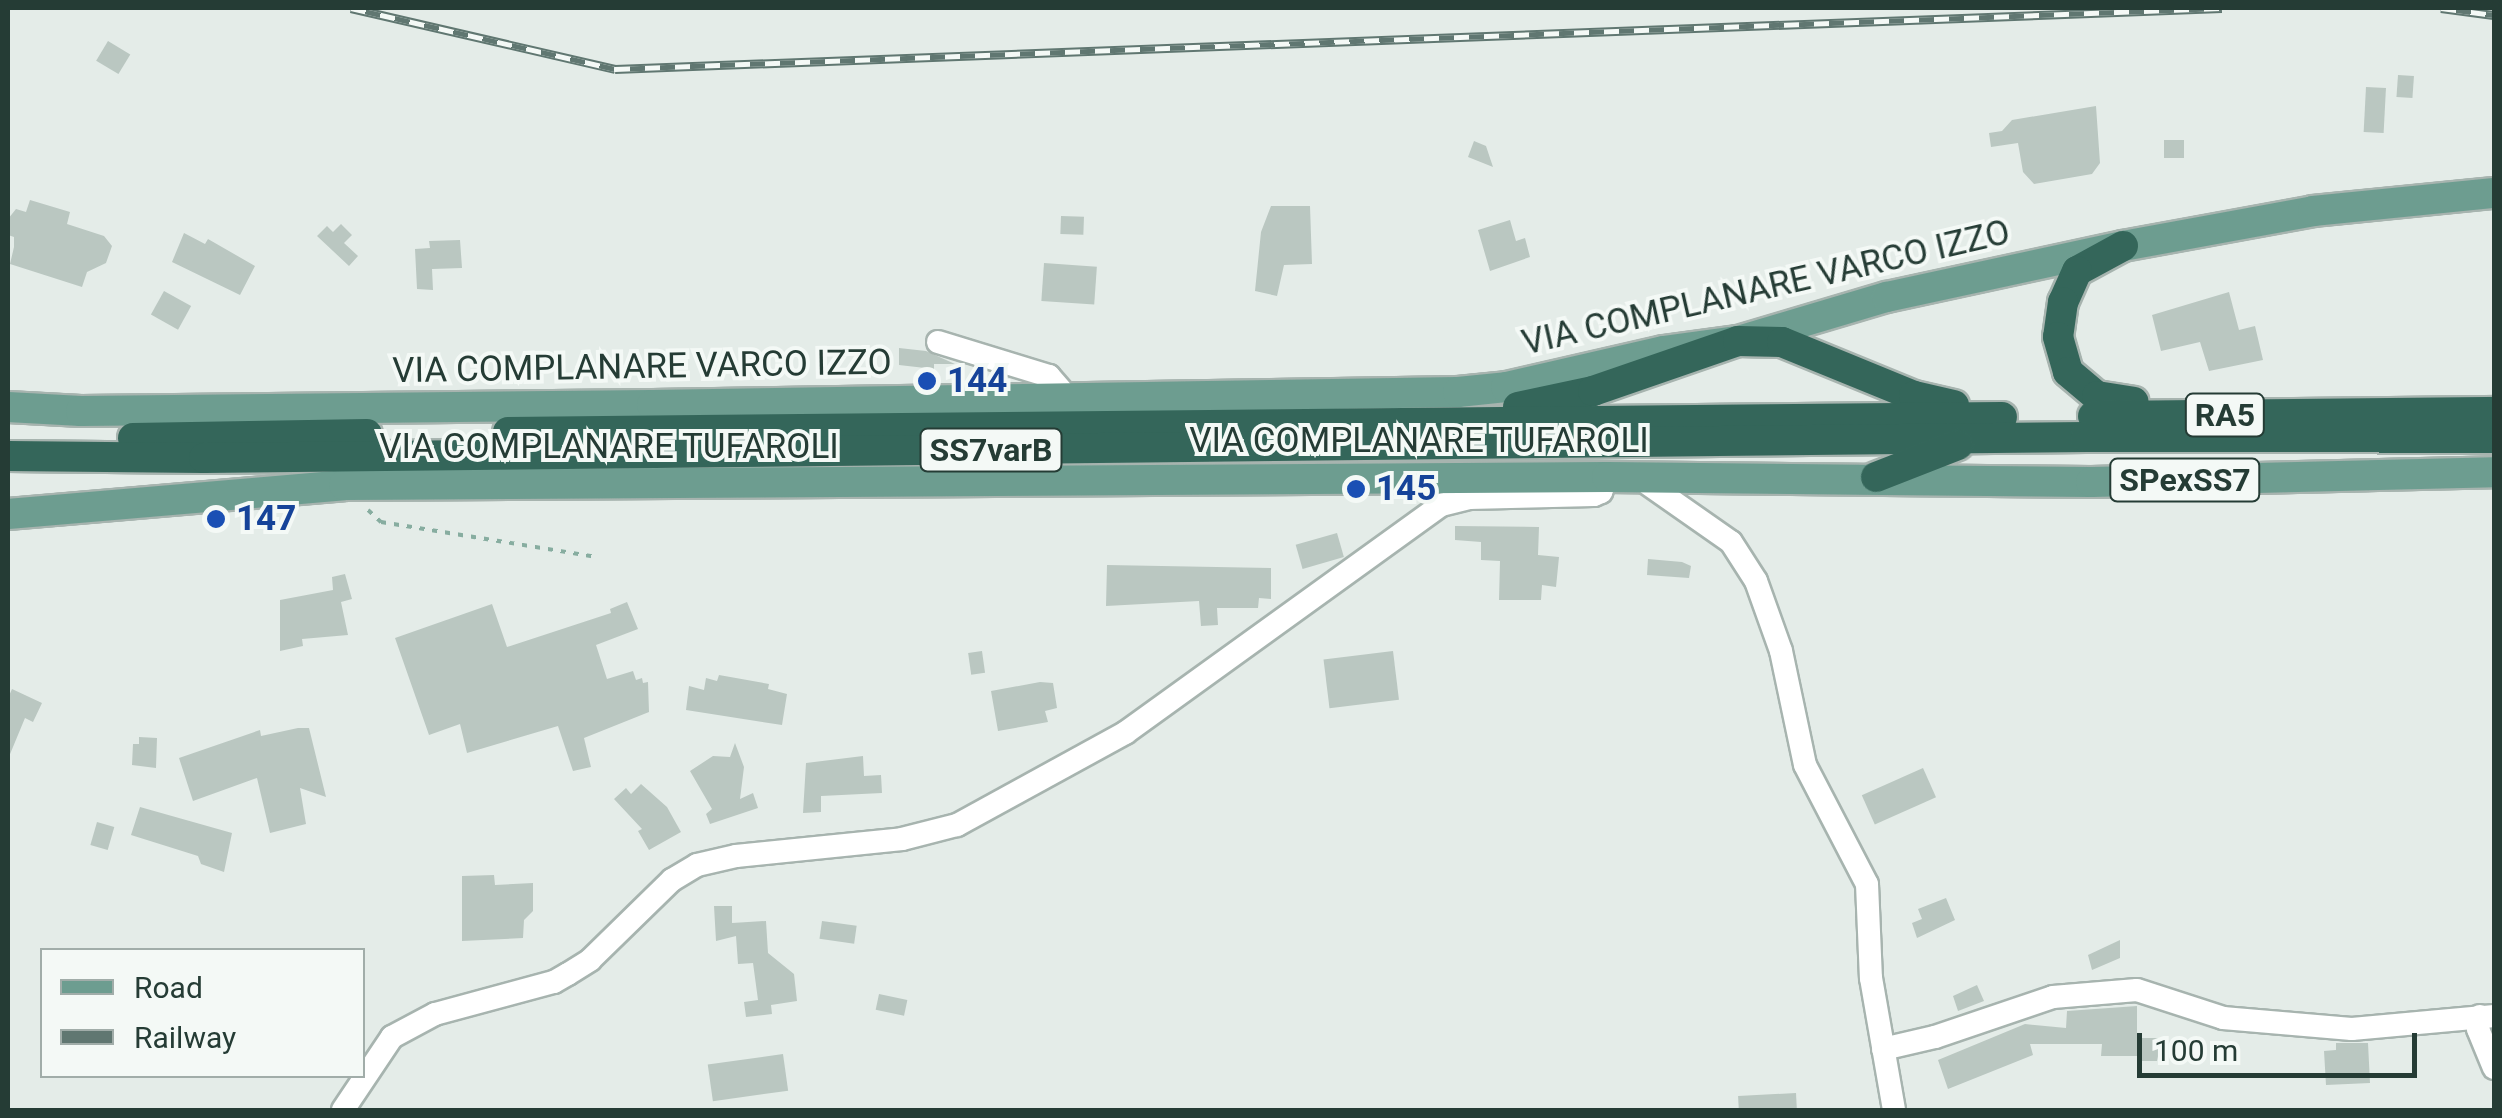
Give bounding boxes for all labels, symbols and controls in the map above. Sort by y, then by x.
street label: VIA COMPLANARE VARCO IZZO [1518,211,2014,365]
street label: VIA COMPLANARE VARCO IZZO [392,342,892,392]
place label: 144 [947,360,1007,402]
marker: 144 [916,370,938,392]
road number: RA5 [2182,388,2268,442]
street label: VIA COMPLANARE TUFAROLI [1189,420,1649,462]
road number: SS7varB [918,423,1064,477]
street label: VIA COMPLANARE TUFAROLI [379,426,839,468]
road number: SPexSS7 [2108,453,2262,507]
place label: 145 [1376,468,1436,510]
marker: 145 [1345,478,1367,500]
place label: 147 [236,498,296,540]
marker: 147 [205,508,227,530]
legend [40,948,365,1078]
text: Road [134,970,203,1005]
scale bar [2142,1013,2422,1075]
text: Railway [134,1020,236,1055]
text: 100 m [2154,1033,2238,1068]

